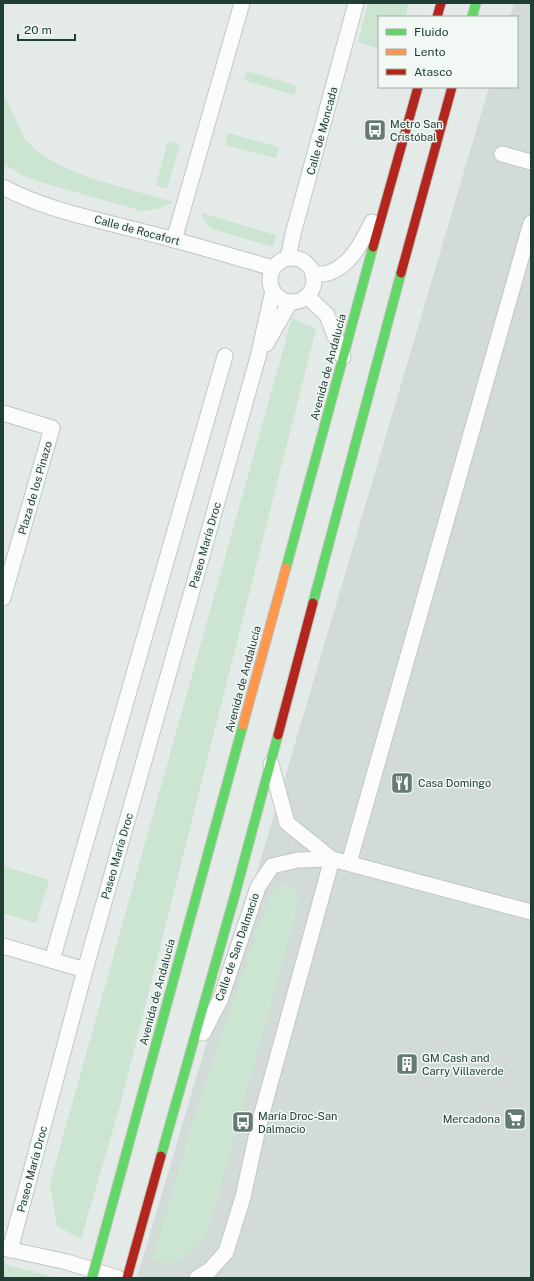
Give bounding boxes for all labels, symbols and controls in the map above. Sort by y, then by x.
scale bar [18,16,75,42]
legend [378,16,518,88]
text: 20 m [24,23,52,37]
text: Fluido [414,25,449,39]
text: Lento [414,45,446,59]
text: Atasco [414,65,453,79]
street label: Calle de Moncada [304,86,340,176]
bus stop icon: Metro San Cristóbal [362,117,388,143]
place label: Metro San Cristóbal [390,118,443,143]
street label: Calle de Rocafort [93,213,181,247]
street label: Avenida de Andalucía [308,313,348,421]
street label: Plaza de los Pinazo [16,440,54,536]
street label: Paseo María Droc [187,501,223,589]
street label: Avenida de Andalucía [223,625,263,733]
restaurant icon: Casa Domingo [389,770,415,796]
place label: Casa Domingo [418,777,491,789]
street label: Paseo María Droc [99,812,135,900]
street label: Calle de San Dalmacio [213,891,261,1003]
street label: Avenida de Andalucía [137,938,177,1046]
building icon: GM Cash and Carry Villaverde [394,1051,420,1077]
place label: GM Cash and Carry Villaverde [422,1052,504,1077]
supermarket icon: Mercadona [502,1106,528,1132]
bus stop icon: María Droc-San Dalmacio [230,1109,256,1135]
place label: María Droc-San Dalmacio [258,1110,337,1135]
place label: Mercadona [443,1113,500,1125]
street label: Paseo María Droc [15,1124,49,1214]

